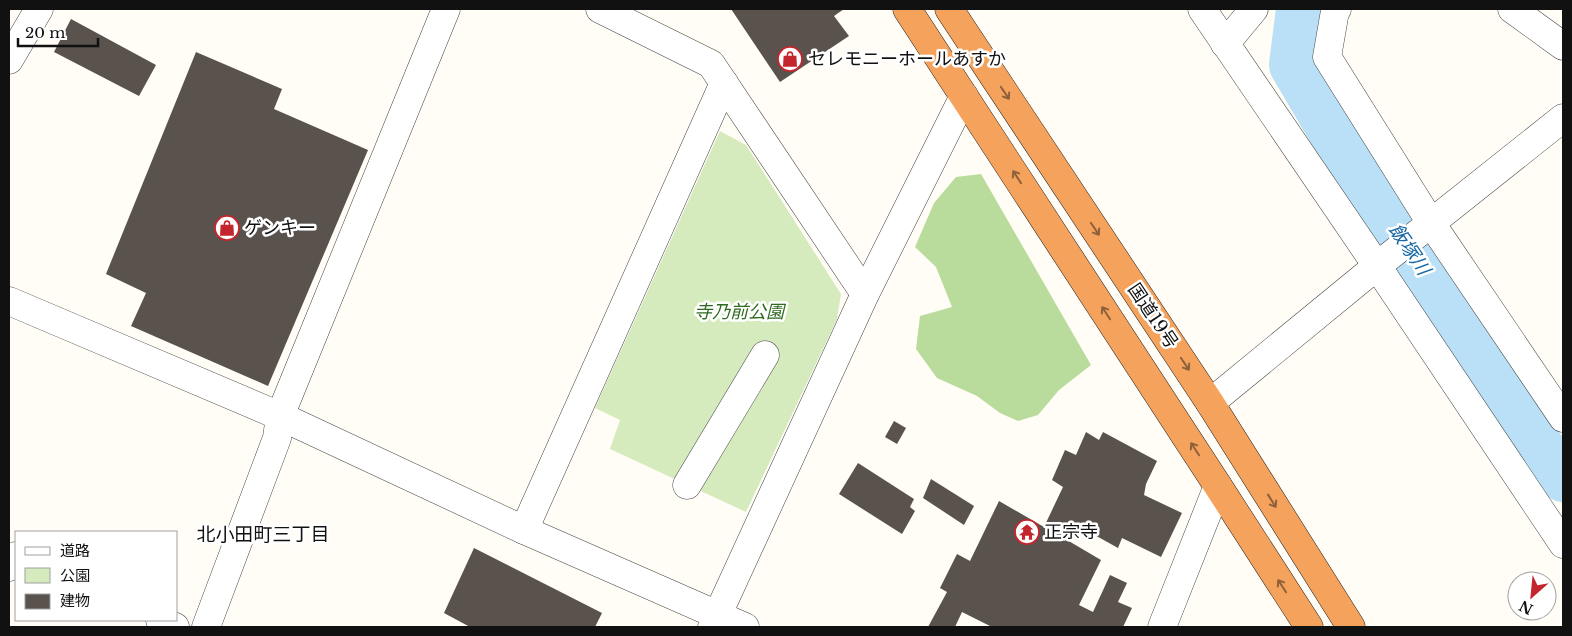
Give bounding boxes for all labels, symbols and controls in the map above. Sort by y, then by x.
scale bar [18,15,98,47]
text: 20 m [25,23,65,42]
shop icon: セレモニーホールあすか [777,46,803,72]
place label: セレモニーホールあすか [808,48,1006,70]
one-way arrow [1000,86,1010,100]
one-way arrow [1012,170,1022,184]
shop icon: ゲンキー [214,215,240,241]
place label: ゲンキー [244,217,316,239]
water label: 飯塚川 [1384,219,1436,281]
one-way arrow [1090,221,1100,235]
street label: 国道19号 [1123,279,1183,353]
park label: 寺乃前公園 [694,301,787,323]
one-way arrow [1101,307,1111,321]
one-way arrow [1179,357,1190,371]
one-way arrow [1189,443,1199,457]
one-way arrow [1267,494,1277,508]
temple icon: 正宗寺 [1014,519,1040,545]
place label: 正宗寺 [1044,521,1098,543]
district label: 北小田町三丁目 [196,523,330,546]
legend [15,531,178,621]
text: 道路 [60,541,90,560]
text: 公園 [60,566,90,585]
north arrow [1507,571,1557,621]
one-way arrow [1277,580,1287,594]
text: 建物 [60,591,90,610]
text: N [1516,597,1536,619]

